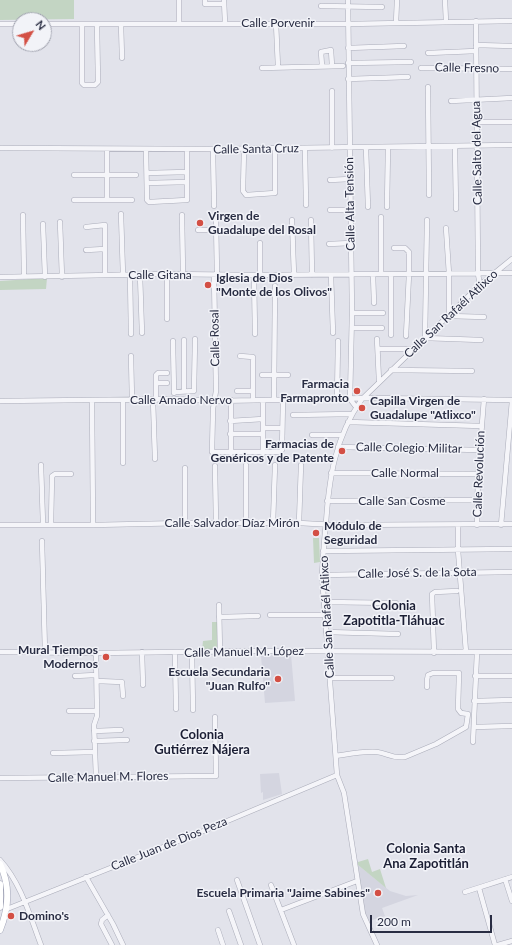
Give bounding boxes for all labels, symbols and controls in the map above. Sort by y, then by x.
north arrow [12,12,52,52]
street label: Calle Porvenir [241,16,315,30]
text: N [33,18,49,32]
street label: Calle Fresno [435,60,499,76]
street label: Calle Salto del Agua [469,101,485,205]
street label: Calle Santa Cruz [213,141,299,157]
street label: Calle Alta Tensión [342,157,358,251]
place label: Virgen de Guadalupe del Rosal [208,209,316,237]
marker: Virgen de Guadalupe del Rosal [195,218,205,228]
street label: Calle San Rafaél Atlixco [401,267,501,361]
street label: Calle Gitana [128,268,192,282]
place label: Iglesia de Dios "Monte de los Olivos" [216,271,332,299]
marker: Iglesia de Dios "Monte de los Olivos" [203,280,213,290]
street label: Calle Rosal [207,309,223,367]
place label: Farmacia Farmapronto [280,377,349,405]
marker: Farmacia Farmapronto [352,386,362,396]
street label: Calle Amado Nervo [130,393,232,407]
place label: Capilla Virgen de Guadalupe "Atlixco" [370,394,476,422]
marker: Capilla Virgen de Guadalupe "Atlixco" [357,403,367,413]
street label: Calle Revolución [470,430,488,518]
place label: Farmacias de Genéricos y de Patente [211,437,334,465]
street label: Calle Colegio Militar [356,440,462,456]
marker: Farmacias de Genéricos y de Patente [337,446,347,456]
street label: Calle Normal [371,466,439,480]
street label: Calle San Cosme [358,494,446,508]
street label: Calle Salvador Díaz Mirón [164,516,300,530]
place label: Módulo de Seguridad [324,519,382,547]
marker: Módulo de Seguridad [311,528,321,538]
street label: Calle San Rafaél Atlixco [317,555,337,679]
street label: Calle José S. de la Sota [357,565,477,581]
district label: Colonia Zapotitla-Tláhuac [343,598,445,629]
place label: Mural Tiempos Modernos [18,643,98,671]
street label: Calle Manuel M. López [184,644,304,660]
marker: Mural Tiempos Modernos [101,652,111,662]
place label: Escuela Secundaria "Juan Rulfo" [168,665,270,693]
marker: Escuela Secundaria "Juan Rulfo" [273,674,283,684]
district label: Colonia Gutiérrez Nájera [154,727,250,758]
street label: Calle Manuel M. Flores [48,769,168,785]
street label: Calle Juan de Dios Peza [109,814,229,874]
district label: Colonia Santa Ana Zapotitlán [383,841,469,872]
place label: Escuela Primaria "Jaime Sabines" [196,886,370,900]
marker: Escuela Primaria "Jaime Sabines" [373,888,383,898]
scale bar [372,907,494,933]
place label: Domino's [19,909,69,923]
marker: Domino's [6,911,16,921]
text: 200 m [377,914,411,929]

